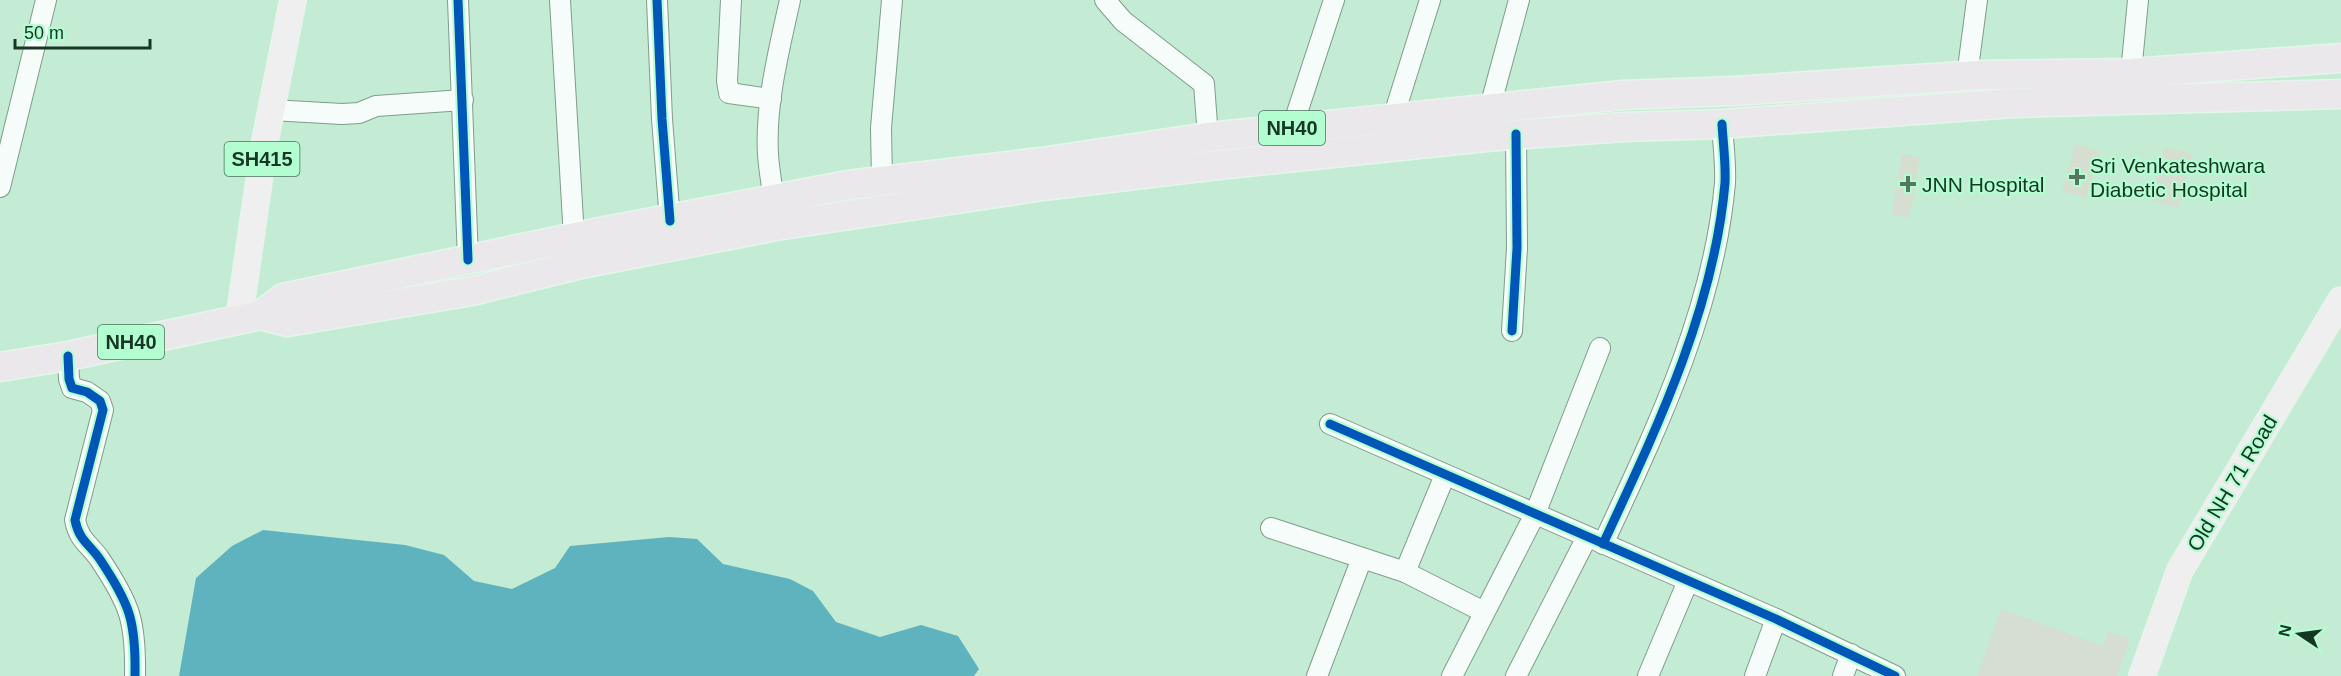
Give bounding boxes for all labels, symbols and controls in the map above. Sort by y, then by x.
scale bar [15,12,150,50]
text: 50 m [24,23,64,43]
road number: NH40 [1259,111,1325,145]
road number: SH415 [224,142,300,176]
place label: Sri Venkateshwara Diabetic Hospital [2090,154,2265,201]
marker: Sri Venkateshwara Diabetic Hospital [2068,168,2086,186]
place label: JNN Hospital [1922,173,2045,196]
marker: JNN Hospital [1899,175,1917,193]
road number: NH40 [98,325,164,359]
street label: Old NH 71 Road [2182,411,2282,555]
north arrow [2269,604,2329,664]
text: N [2275,623,2294,638]

